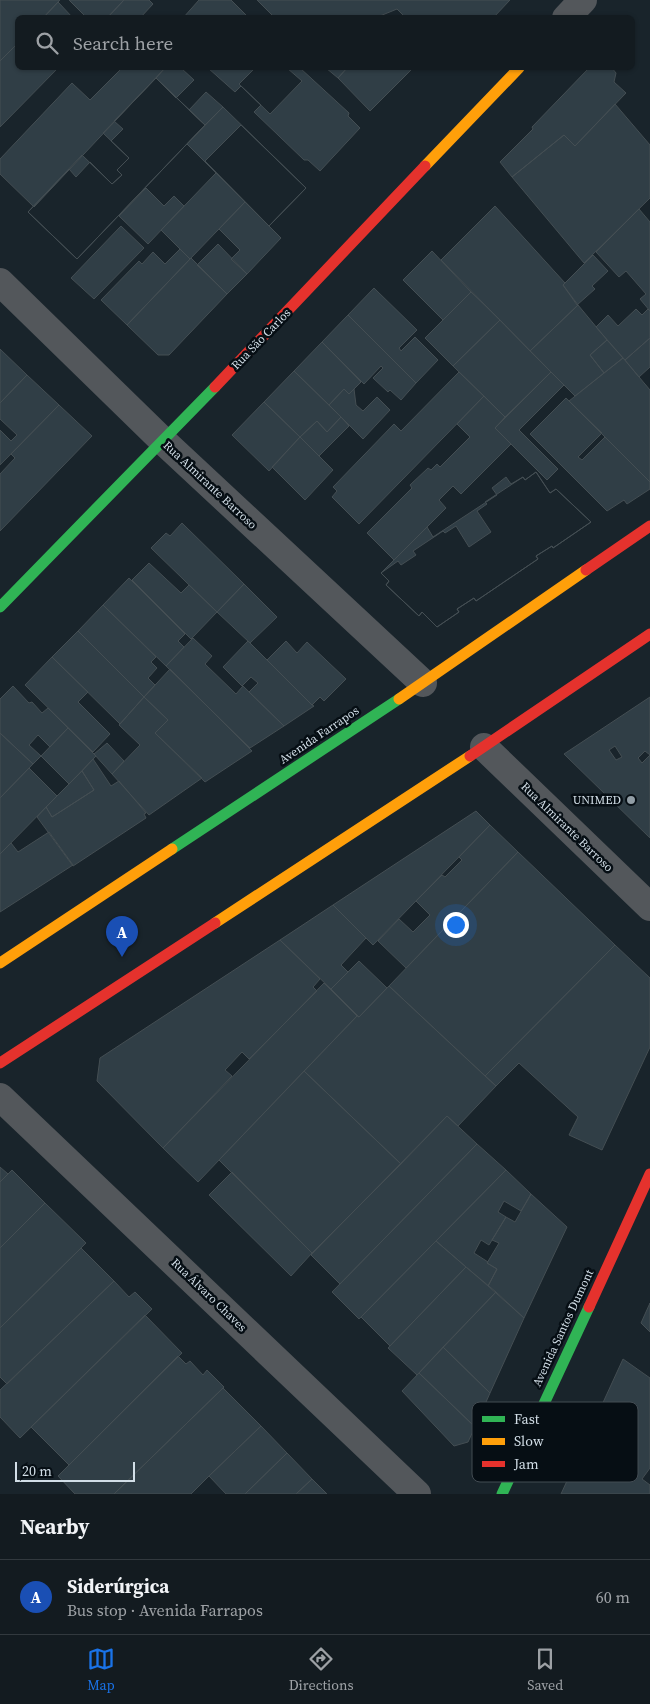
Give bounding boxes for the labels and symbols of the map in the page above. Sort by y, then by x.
street label: Rua São Carlos [228,305,294,373]
street label: Rua Almirante Barroso [160,437,261,533]
street label: Avenida Farrapos [276,702,362,768]
street label: Rua Almirante Barroso [517,779,617,876]
place label: UNIMED [573,792,621,808]
marker: UNIMED [625,794,637,806]
your location [443,912,469,938]
pin: A [106,916,138,957]
street label: Rua Álvaro Chaves [168,1255,250,1335]
street label: Avenida Santos Dumont [529,1267,597,1389]
legend [472,1402,638,1482]
text: Fast [514,1409,540,1429]
text: Slow [514,1431,544,1451]
text: Jam [513,1454,539,1474]
scale bar [15,1459,135,1482]

